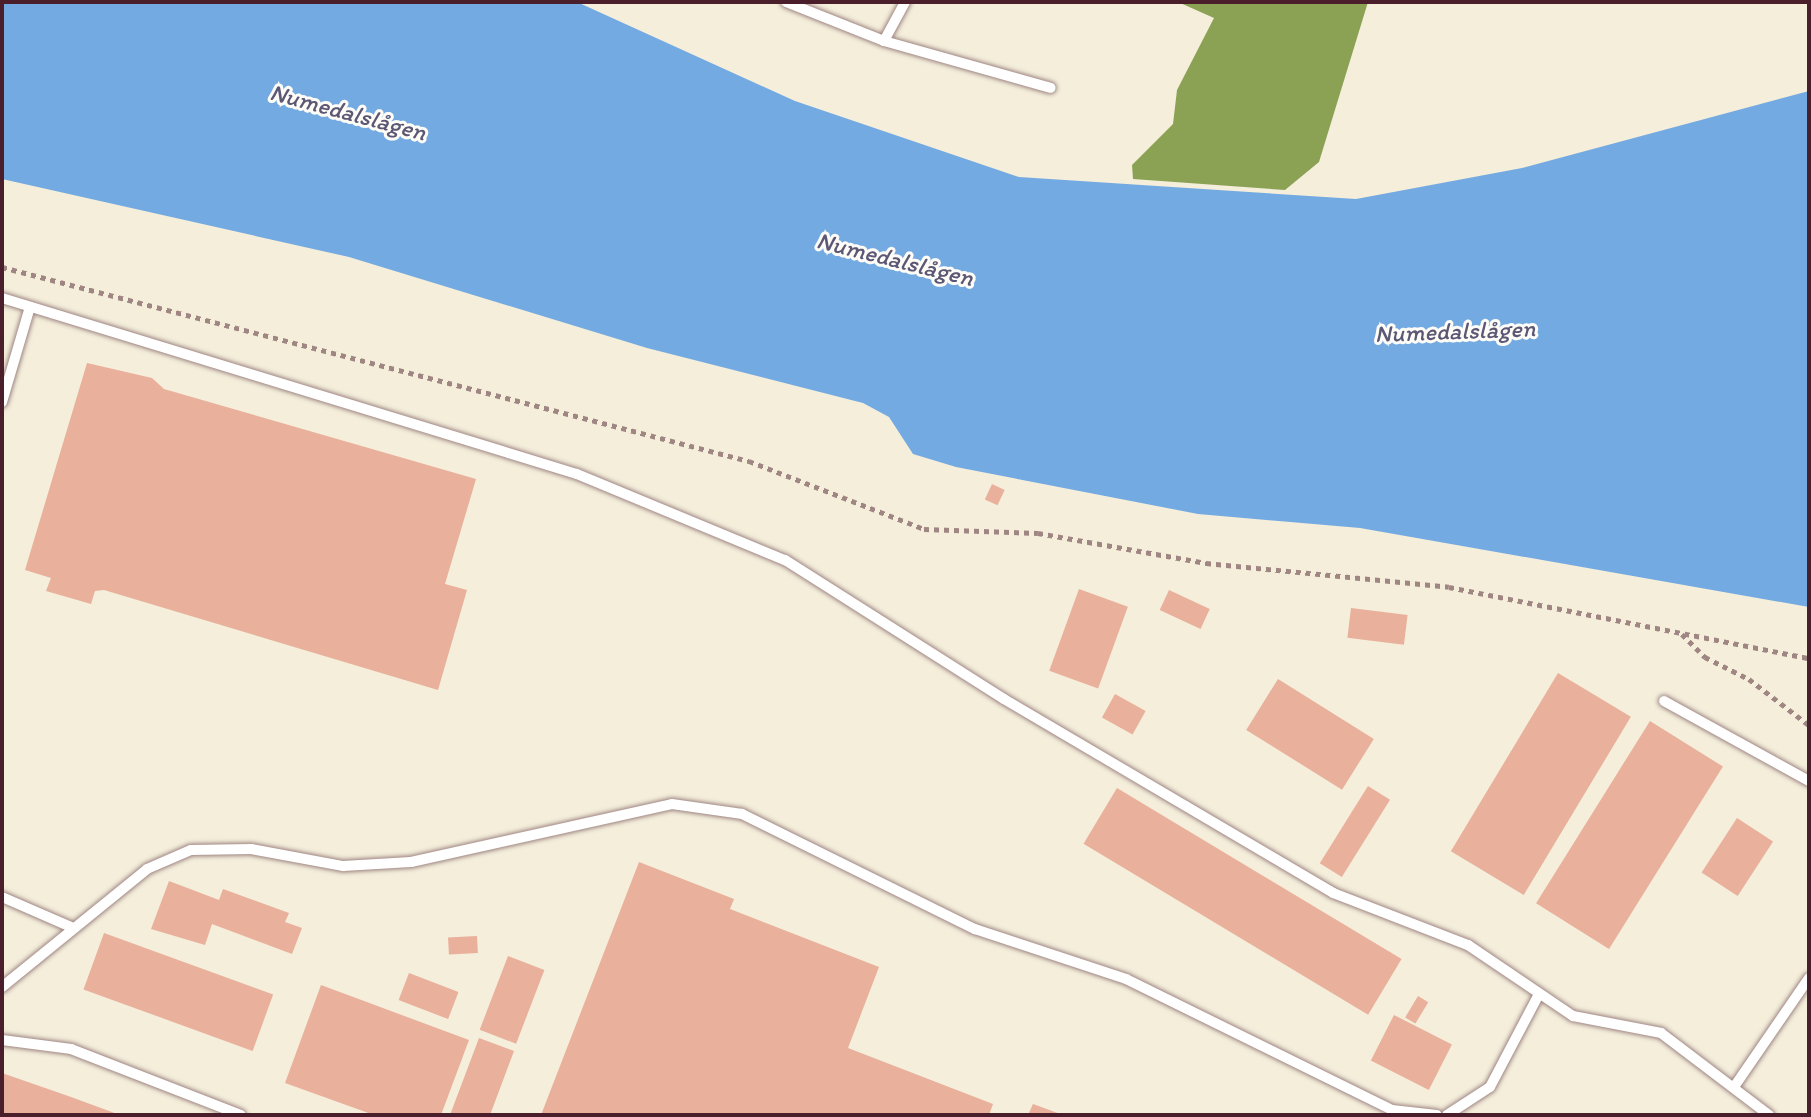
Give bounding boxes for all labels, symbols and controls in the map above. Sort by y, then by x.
water label: Numedalslågen [267,77,429,147]
water label: Numedalslågen [814,226,976,292]
water label: Numedalslågen [1374,314,1536,348]

